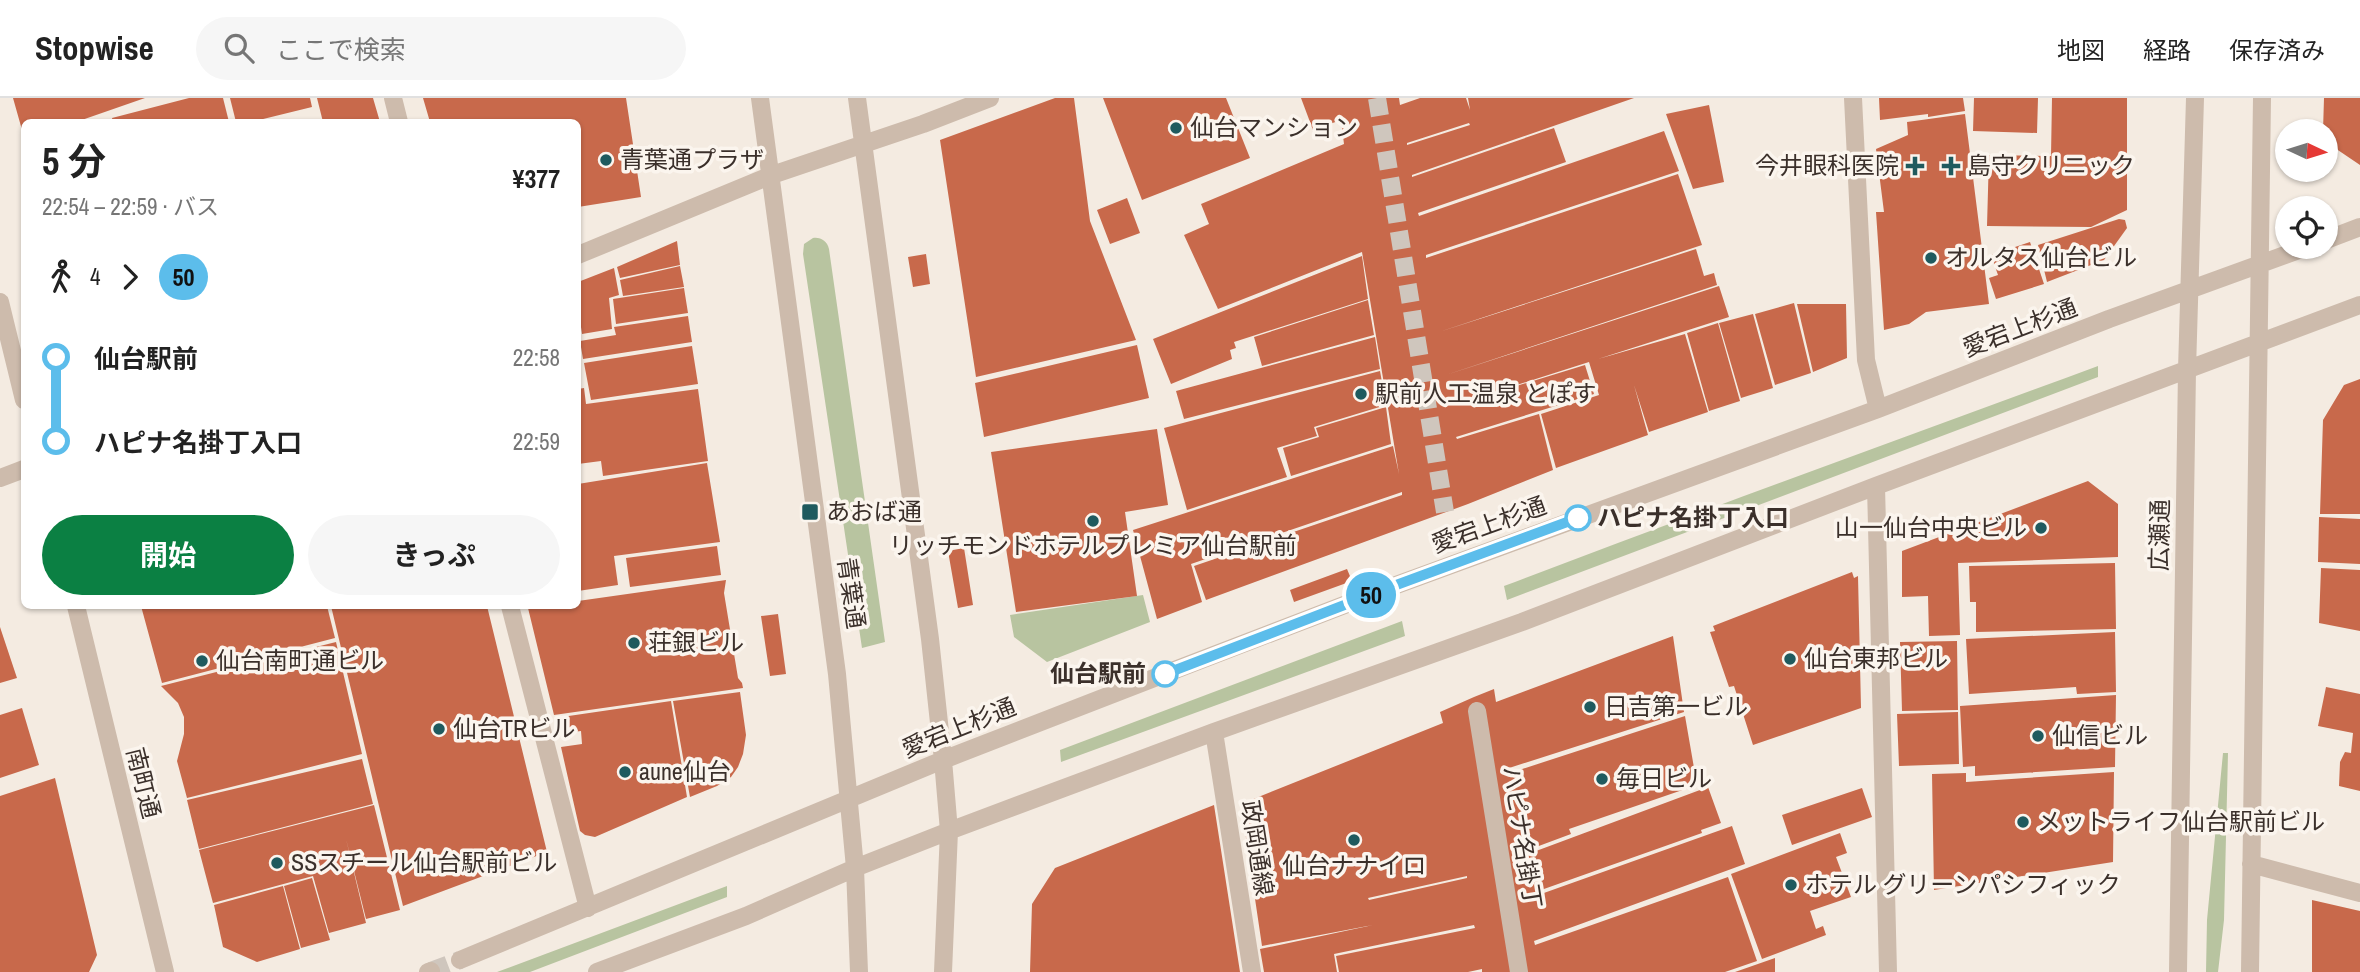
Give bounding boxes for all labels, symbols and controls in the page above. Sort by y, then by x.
search box [196,17,686,80]
text: Stopwise [35,26,154,70]
icon: search [220,29,258,67]
text: ここで検索 [276,32,406,67]
text: 地図 [2057,34,2105,66]
text: 経路 [2143,34,2191,66]
text: 保存済み [2229,34,2325,66]
place label: 仙台マンション [1190,111,1358,143]
north arrow [2275,119,2338,182]
map controls [2275,119,2338,259]
marker: 仙台マンション [1168,120,1184,136]
text: 5 分 [42,136,106,187]
place label: 青葉通プラザ [620,143,764,175]
place label: 今井眼科医院 [1755,149,1899,181]
place label: 島守クリニック [1967,149,2135,181]
marker: 青葉通プラザ [598,152,614,168]
marker: 今井眼科医院 [1905,156,1925,176]
marker: 島守クリニック [1941,156,1961,176]
text: ¥377 [513,161,560,196]
text: 22:54 – 22:59 · バス [42,191,219,222]
button: locate [2275,196,2338,259]
place label: オルタス仙台ビル [1945,241,2137,273]
marker: オルタス仙台ビル [1923,250,1939,266]
icon: walk [42,258,80,296]
icon: forward [111,258,149,296]
text: 4 [90,261,101,292]
text: 50 [173,261,194,293]
street label: 愛宕上杉通 [1958,291,2081,364]
text: 仙台駅前 [94,341,198,376]
text: 22:58 [513,342,560,373]
place label: 駅前人工温泉 とぽす [1375,377,1596,409]
marker: 駅前人工温泉 とぽす [1353,386,1369,402]
text: ハピナ名掛丁入口 [94,425,302,460]
text: 22:59 [513,426,560,457]
street label: 愛宕上杉通 [1427,489,1551,560]
place label: あおば通 [826,495,922,527]
street label: 広瀬通 [2142,499,2176,571]
place label: ハピナ名掛丁入口 [1597,501,1789,533]
marker: あおば通 [800,502,820,522]
marker: ハピナ名掛丁入口 [1565,505,1591,531]
place label: 山一仙台中央ビル [1835,511,2027,543]
marker: リッチモンドホテルプレミア仙台駅前 [1085,513,1101,529]
button: 開始 [42,515,294,595]
button: きっぷ [308,515,560,595]
marker: 山一仙台中央ビル [2033,520,2049,536]
place label: リッチモンドホテルプレミア仙台駅前 [889,529,1297,561]
street label: 青葉通 [831,555,873,631]
line badge: 50 [1340,572,1402,618]
text: 50 [1360,579,1382,611]
place label: 荘銀ビル [648,626,744,658]
marker: 荘銀ビル [626,635,642,651]
place label: 仙台東邦ビル [1804,642,1948,674]
place label: 仙台南町通ビル [216,644,384,676]
marker: 仙台東邦ビル [1782,651,1798,667]
marker: 仙台南町通ビル [194,653,210,669]
place label: 仙台駅前 [1050,657,1146,689]
marker: 仙台駅前 [1152,661,1178,687]
street label: 愛宕上杉通 [897,690,1020,764]
place label: 日吉第一ビル [1604,690,1748,722]
marker: 日吉第一ビル [1582,699,1598,715]
place label: 仙台TRビル [453,712,575,744]
place label: 仙信ビル [2052,719,2148,751]
marker: 仙台TRビル [431,721,447,737]
marker: 仙信ビル [2030,728,2046,744]
street label: 南町通 [120,744,168,822]
place label: aune仙台 [639,755,731,787]
place label: 毎日ビル [1616,762,1712,794]
street label: ハピナ名掛丁 [1496,763,1550,910]
marker: aune仙台 [617,764,633,780]
marker: 毎日ビル [1594,771,1610,787]
street label: 政岡通線 [1235,798,1281,898]
place label: メットライフ仙台駅前ビル [2037,805,2325,837]
marker: メットライフ仙台駅前ビル [2015,814,2031,830]
marker: 仙台ナナイロ [1346,832,1362,848]
place label: SSスチール仙台駅前ビル [291,846,557,878]
place label: 仙台ナナイロ [1282,849,1426,881]
marker: SSスチール仙台駅前ビル [269,855,285,871]
place label: ホテル グリーンパシフィック [1805,868,2121,900]
marker: ホテル グリーンパシフィック [1783,877,1799,893]

